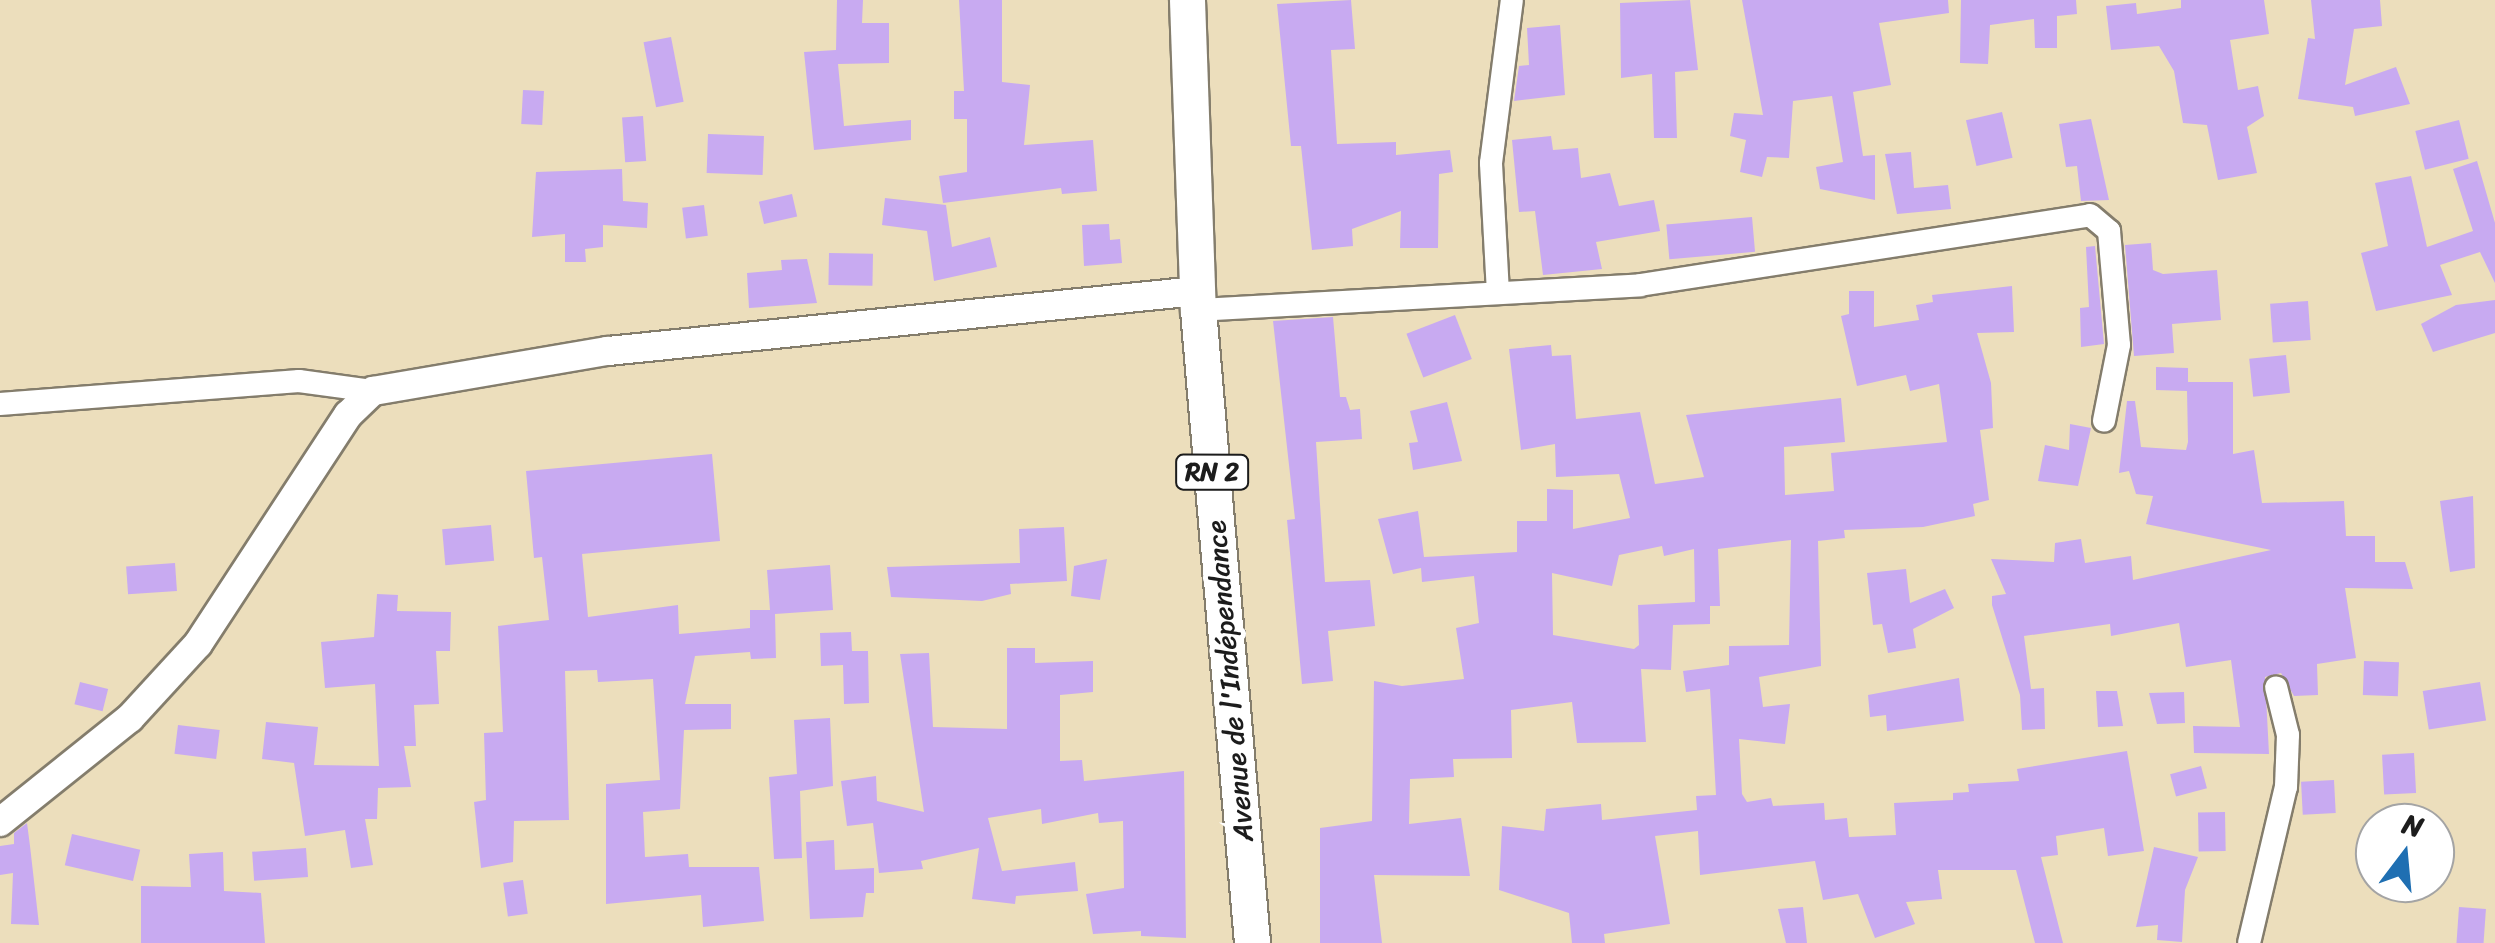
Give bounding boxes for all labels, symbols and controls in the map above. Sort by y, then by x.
road number: RN 2 [1174,452,1250,492]
street label: Avenue de l'Indépendance [1199,519,1261,843]
text: N [2397,799,2429,852]
north arrow [2355,803,2455,903]

